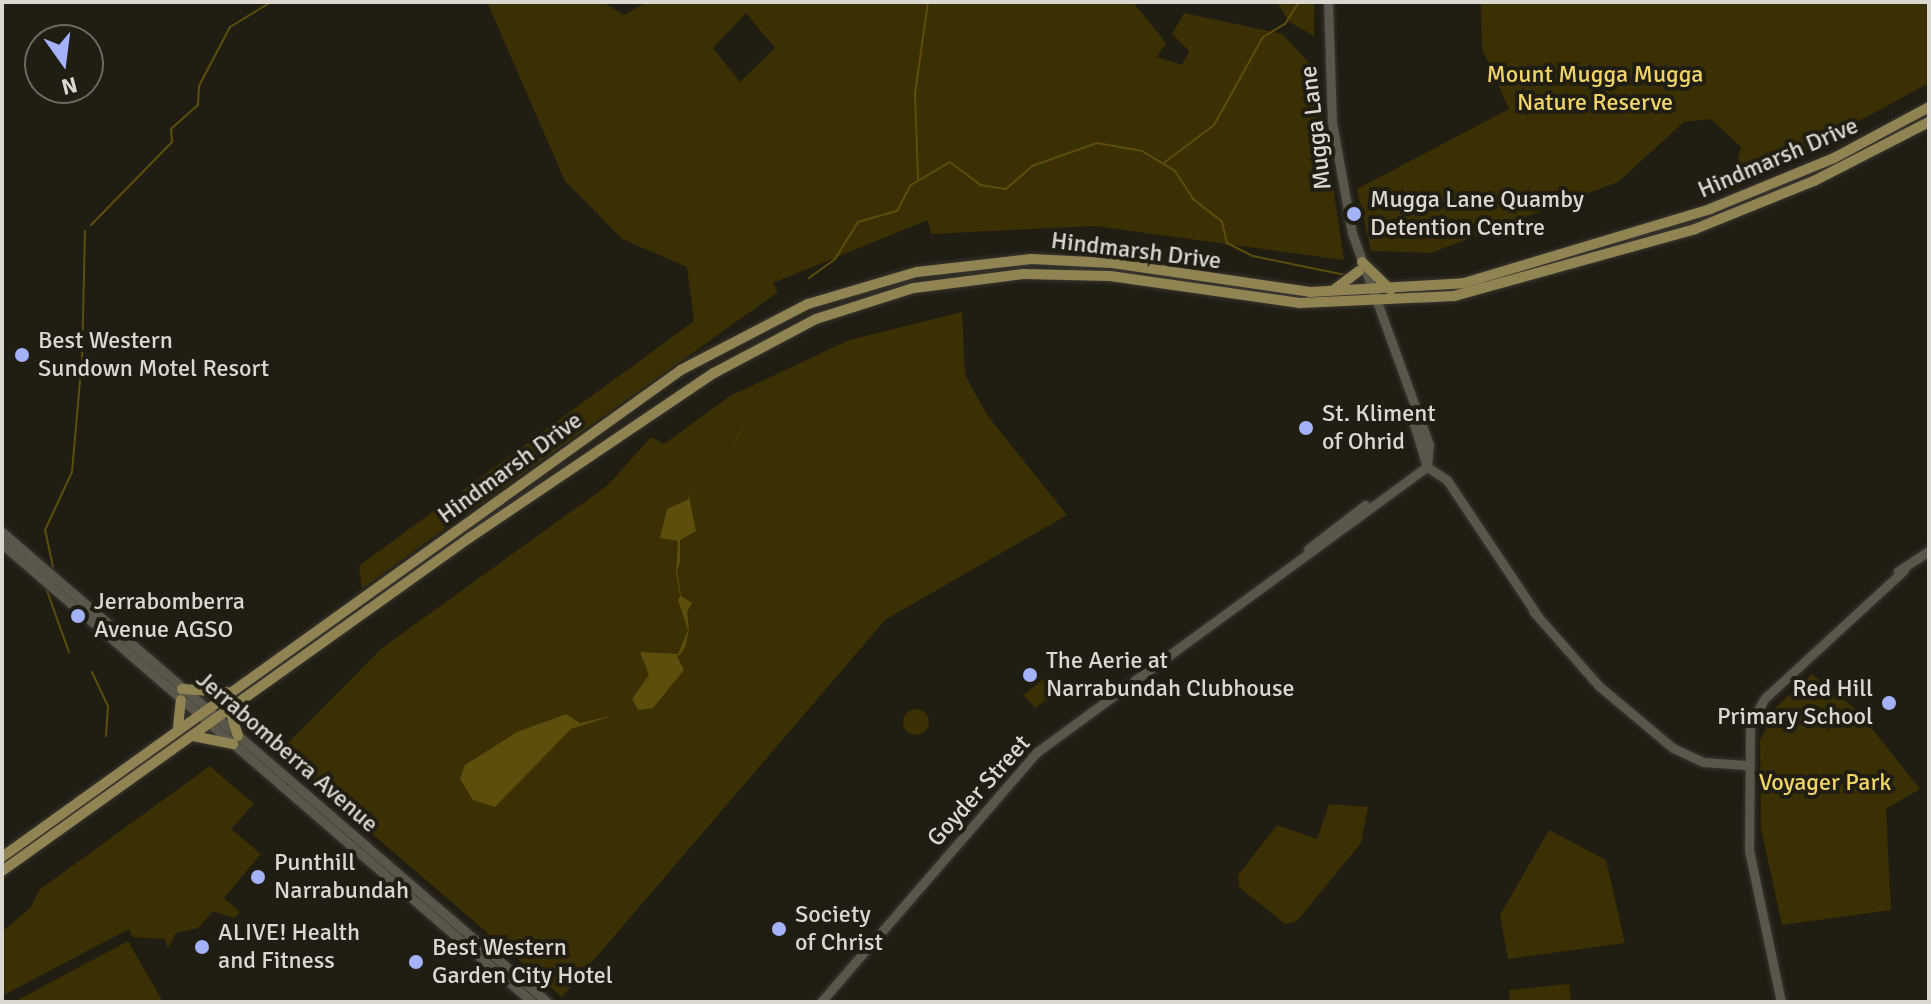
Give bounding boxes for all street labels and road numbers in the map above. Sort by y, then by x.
street label: Mugga Lane [1294,64,1338,192]
street label: Hindmarsh Drive [1694,111,1862,205]
street label: Hindmarsh Drive [1049,226,1223,276]
street label: Hindmarsh Drive [432,406,588,530]
street label: Jerrabomberra Avenue [190,665,384,839]
street label: Goyder Street [921,729,1037,853]

